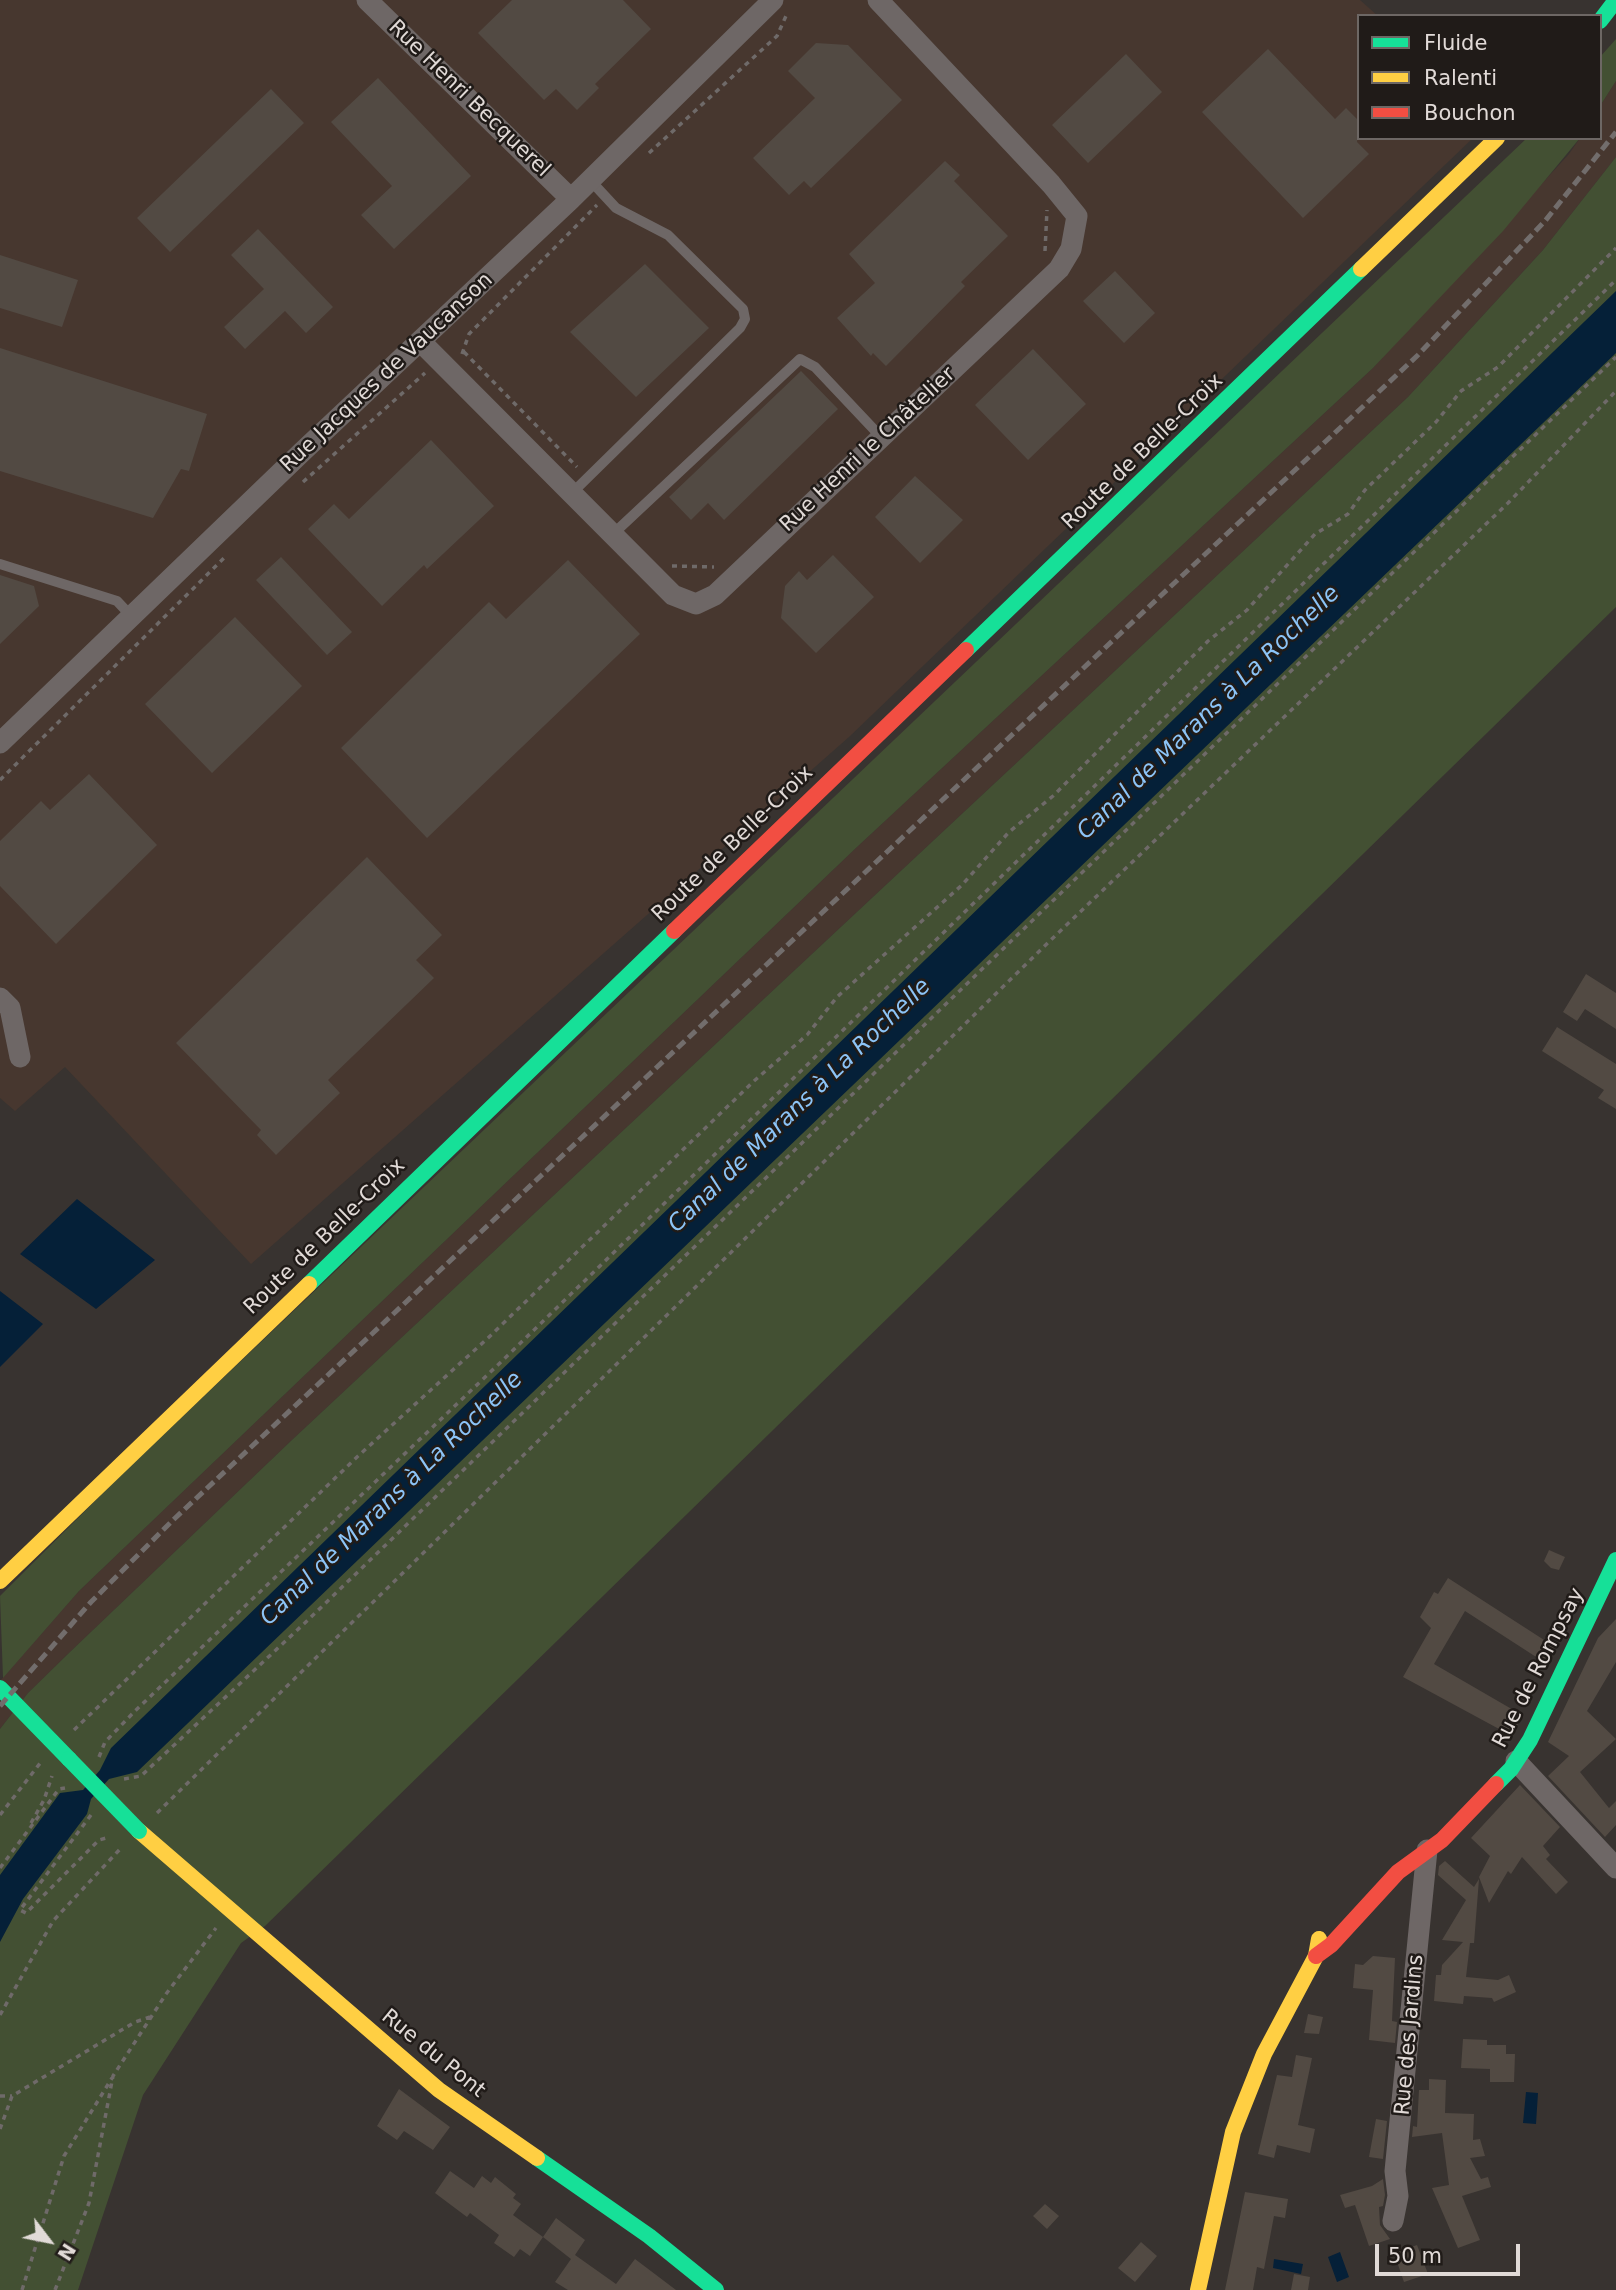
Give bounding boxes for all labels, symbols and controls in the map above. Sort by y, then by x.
legend [1357,14,1602,140]
street label: Rue Henri Becquerel [383,15,555,183]
text: Fluide [1424,31,1487,55]
text: Ralenti [1424,66,1497,90]
text: Bouchon [1424,101,1516,125]
street label: Rue Jacques de Vaucanson [276,268,498,478]
street label: Rue Henri le Châtelier [775,362,961,538]
street label: Route de Belle-Croix [1057,369,1229,535]
water label: Canal de Marans à La Rochelle [1072,580,1346,846]
street label: Route de Belle-Croix [647,761,819,927]
water label: Canal de Marans à La Rochelle [663,973,937,1239]
street label: Route de Belle-Croix [239,1154,411,1320]
water label: Canal de Marans à La Rochelle [255,1366,529,1632]
street label: Rue de Rompsay [1488,1584,1590,1752]
street label: Rue des Jardins [1390,1954,1430,2116]
street label: Rue du Pont [376,2005,490,2103]
north arrow [14,2206,84,2276]
scale bar [1378,2230,1523,2274]
text: N [53,2240,80,2265]
text: 50 m [1388,2244,1442,2268]

